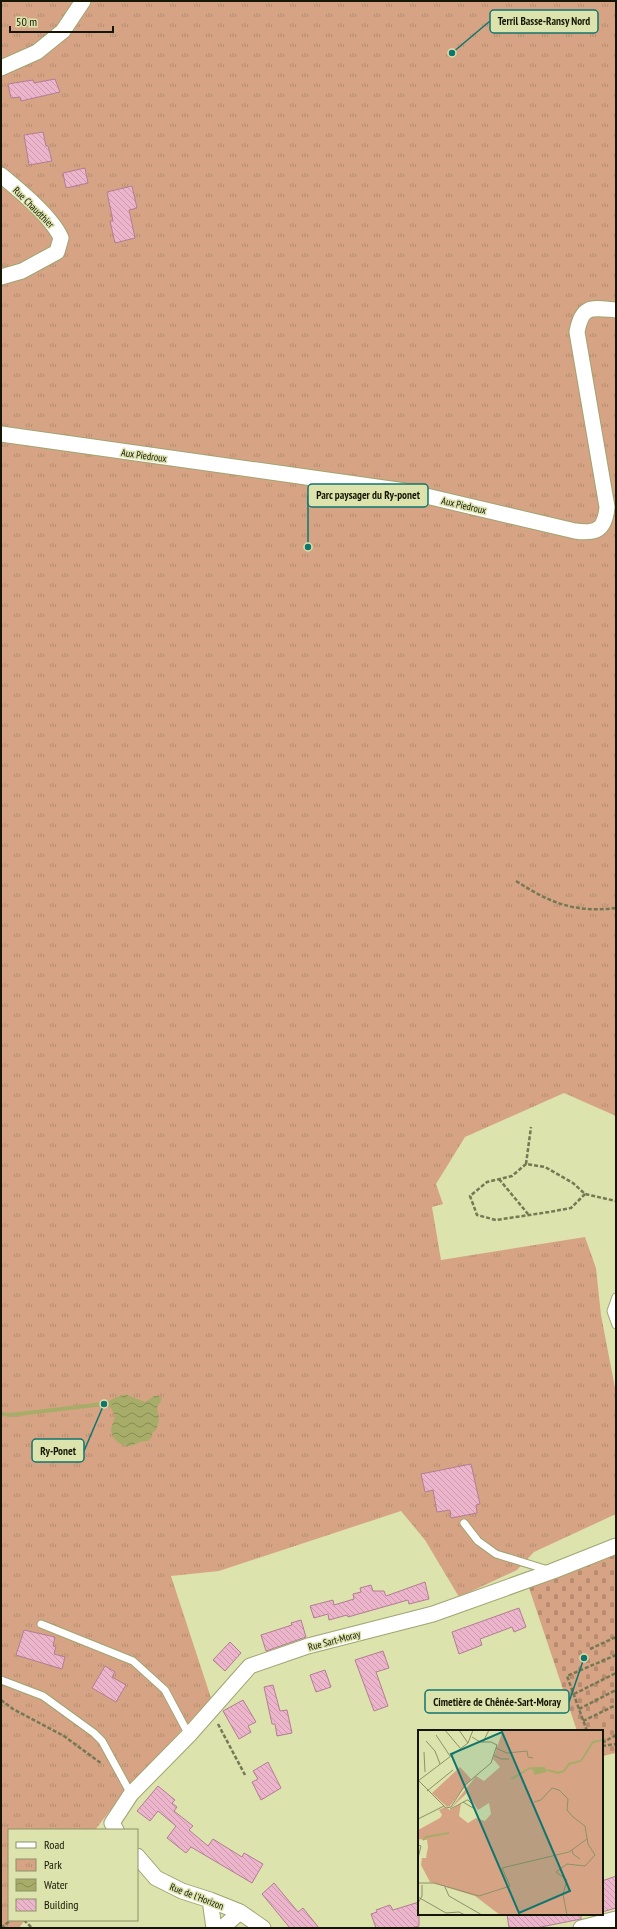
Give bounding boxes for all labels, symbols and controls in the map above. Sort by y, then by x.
scale bar [10,8,113,34]
callout: Terril Basse-Ransy Nord [490,10,598,33]
text: 50 m [16,14,37,29]
text: Terril Basse-Ransy Nord [498,14,590,28]
street label: Rue Chaudthier [10,184,57,231]
street label: Aux Piedroux [120,446,167,465]
callout: Parc paysager du Ry-ponet [308,484,428,507]
text: Parc paysager du Ry-ponet [316,488,421,502]
street label: Aux Piedroux [440,494,488,517]
callout: Ry-Ponet [32,1439,84,1462]
text: Ry-Ponet [40,1444,77,1458]
street label: Rue Sart-Moray [307,1627,362,1654]
callout: Cimetière de Chênée-Sart-Moray [425,1690,569,1713]
text: Cimetière de Chênée-Sart-Moray [433,1695,561,1709]
inset map [418,1730,603,1915]
legend [8,1829,138,1921]
text: Road [44,1837,64,1852]
text: Park [44,1857,62,1872]
text: Water [44,1877,69,1892]
street label: Rue de l'Horizon [168,1880,226,1913]
text: Building [44,1897,79,1912]

